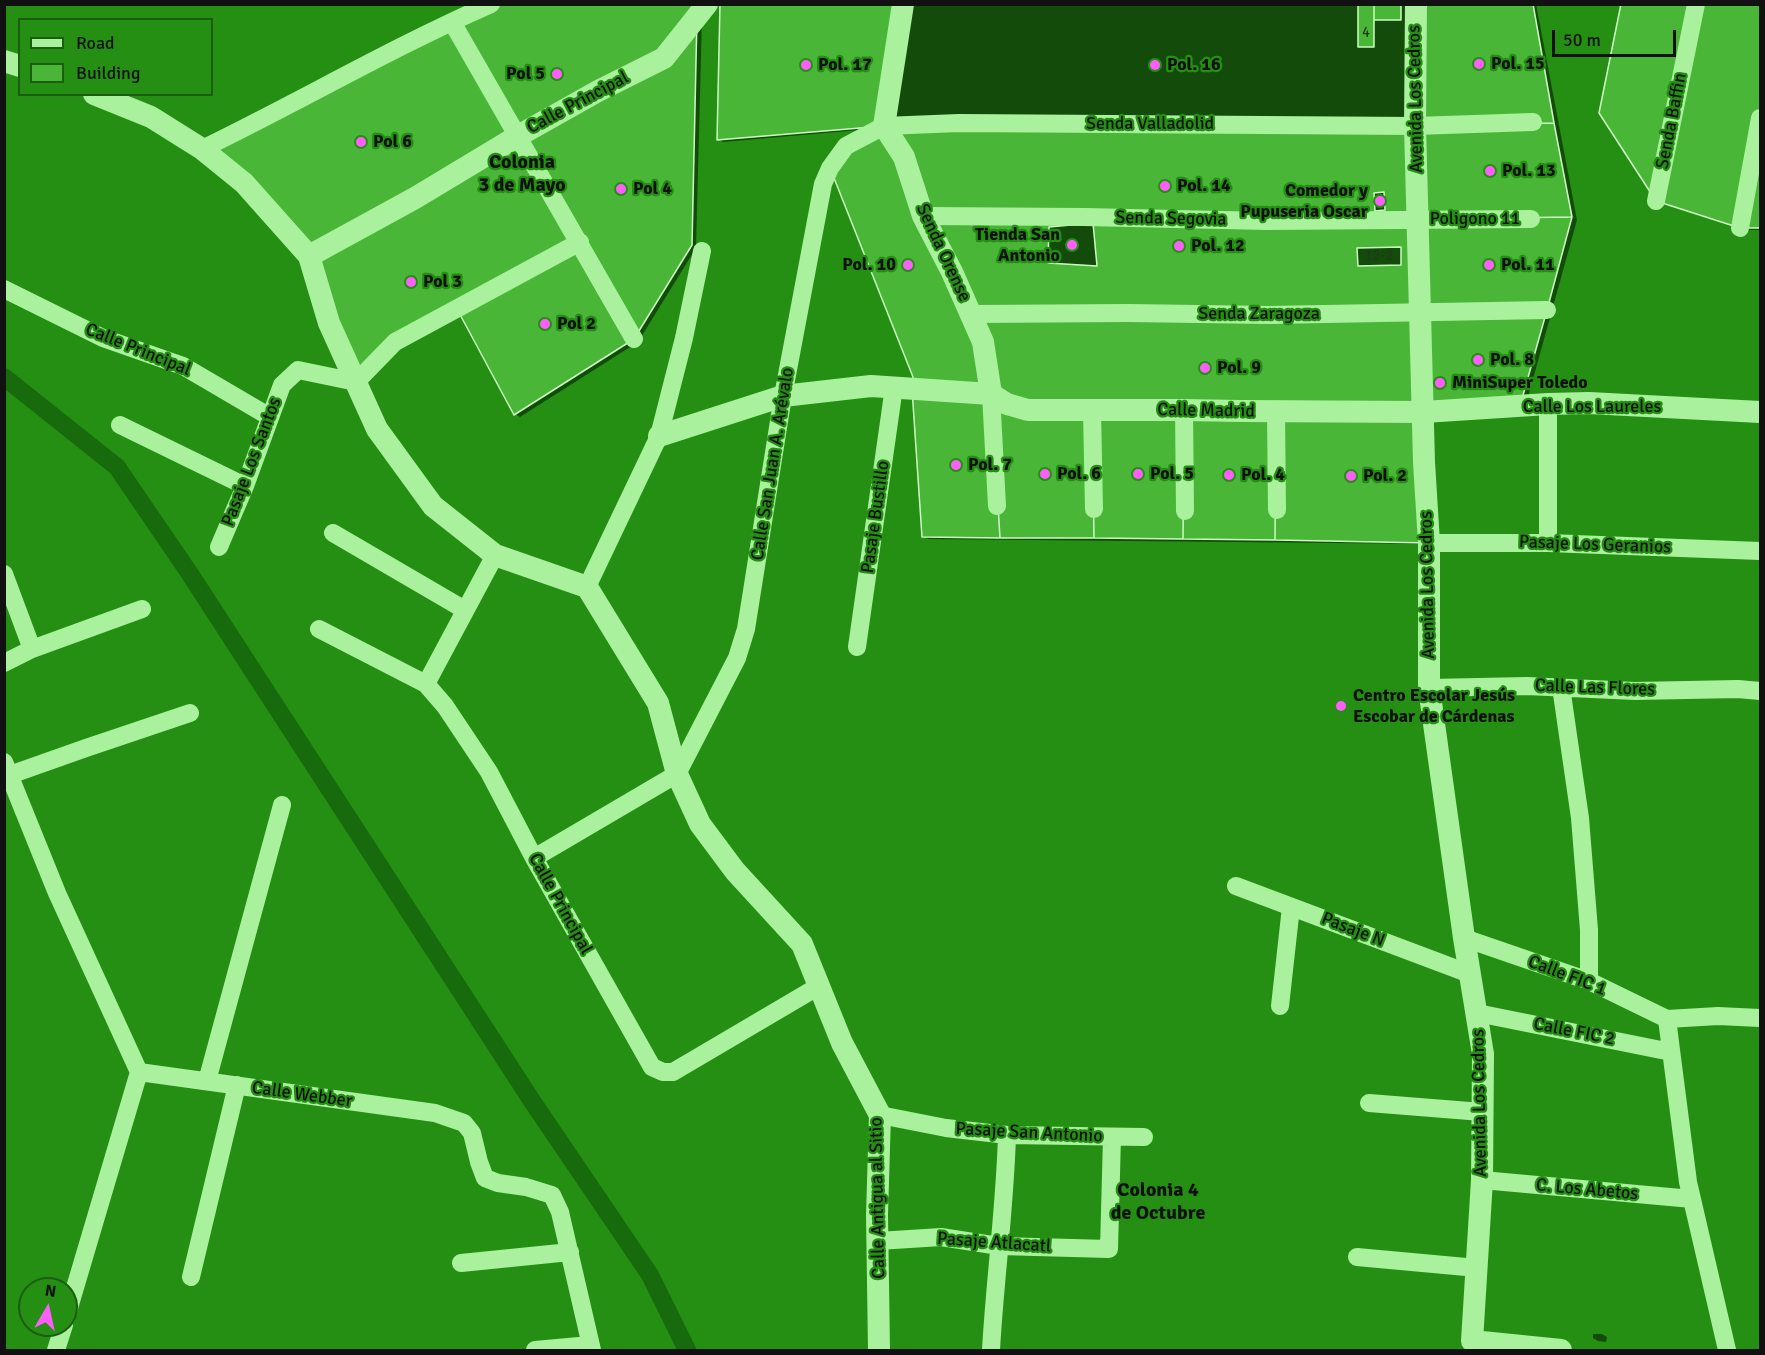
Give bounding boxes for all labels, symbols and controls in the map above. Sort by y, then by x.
legend [18,18,213,96]
scale bar [1555,18,1680,56]
house number: 4 [1362,24,1370,42]
street label: Avenida Los Cedros [1404,25,1428,173]
text: 50 m [1563,29,1601,51]
text: Road [76,32,115,54]
place label: Pol. 15 [1491,53,1545,75]
place label: Pol. 17 [818,54,872,76]
place label: Pol. 16 [1167,54,1221,76]
marker: Pol. 15 [1472,57,1486,71]
marker: Pol. 17 [799,58,813,72]
marker: Pol. 16 [1148,58,1162,72]
text: Building [76,62,140,84]
place label: Pol 5 [506,63,545,85]
street label: Calle Principal [523,67,633,139]
marker: Pol 5 [550,67,564,81]
street label: Senda Baffin [1652,71,1692,171]
street label: Senda Valladolid [1086,113,1214,135]
place label: Pol 6 [373,131,412,153]
marker: Pol 6 [354,135,368,149]
district label: Colonia 3 de Mayo [478,151,566,198]
place label: Pol. 13 [1502,160,1556,182]
marker: Pol. 13 [1483,164,1497,178]
place label: Pol. 14 [1177,175,1231,197]
place label: Pol 4 [633,178,672,200]
marker: Pol. 14 [1158,179,1172,193]
place label: Comedor y Pupuseria Oscar [1240,180,1368,222]
marker: Pol 4 [614,182,628,196]
marker: Comedor y Pupuseria Oscar [1373,194,1387,208]
street label: Senda Orense [911,201,975,305]
street label: Senda Segovia [1115,207,1227,231]
street label: Poligono 11 [1430,208,1520,230]
place label: Tienda San Antonio [975,224,1060,266]
place label: Pol. 12 [1191,235,1245,257]
marker: Tienda San Antonio [1065,238,1079,252]
marker: Pol. 12 [1172,239,1186,253]
house number: 12-2 [1364,247,1394,265]
place label: Pol. 10 [842,254,896,276]
place label: Pol. 11 [1501,254,1555,276]
marker: Pol. 10 [901,258,915,272]
marker: Pol. 11 [1482,258,1496,272]
place label: Pol 3 [423,271,462,293]
marker: Pol 3 [404,275,418,289]
street label: Senda Zaragoza [1198,303,1320,325]
place label: Pol 2 [557,313,596,335]
marker: Pol 2 [538,317,552,331]
street label: Calle Principal [82,319,194,381]
place label: Pol. 8 [1490,349,1534,371]
marker: Pol. 8 [1471,353,1485,367]
place label: Pol. 9 [1217,357,1261,379]
marker: Pol. 9 [1198,361,1212,375]
street label: Calle San Juan A. Arévalo [747,366,799,562]
place label: MiniSuper Toledo [1452,372,1588,394]
marker: MiniSuper Toledo [1433,376,1447,390]
street label: Pasaje Los Santos [217,394,287,530]
street label: Calle Los Laureles [1523,396,1661,418]
street label: Calle Madrid [1157,399,1255,423]
place label: Pol. 7 [968,454,1012,476]
marker: Pol. 7 [949,458,963,472]
street label: Pasaje Bustillo [857,459,895,575]
place label: Pol. 6 [1057,463,1101,485]
place label: Pol. 5 [1150,463,1194,485]
place label: Pol. 4 [1241,464,1285,486]
place label: Pol. 2 [1363,465,1407,487]
marker: Pol. 6 [1038,467,1052,481]
marker: Pol. 5 [1131,467,1145,481]
marker: Pol. 4 [1222,468,1236,482]
marker: Pol. 2 [1344,469,1358,483]
street label: Avenida Los Cedros [1416,511,1440,659]
street label: Pasaje Los Geranios [1519,532,1671,558]
street label: Calle Las Flores [1535,675,1655,701]
place label: Centro Escolar Jesús Escobar de Cárdenas [1353,685,1515,728]
marker: Centro Escolar Jesús Escobar de Cárdenas [1334,699,1348,713]
street label: Calle Principal [523,850,597,958]
street label: Pasaje N [1318,908,1388,952]
street label: Calle FIC 1 [1525,951,1609,1001]
street label: Calle FIC 2 [1532,1014,1616,1050]
street label: Avenida Los Cedros [1468,1029,1492,1177]
street label: Calle Webber [250,1077,354,1113]
street label: Calle Antigua al Sitio [866,1117,890,1279]
street label: Pasaje San Antonio [955,1118,1103,1148]
street label: C. Los Abetos [1535,1175,1639,1205]
district label: Colonia 4 de Octubre [1111,1179,1205,1226]
street label: Pasaje Atlacatl [936,1228,1052,1258]
north arrow [18,1277,78,1337]
text: N [43,1280,58,1302]

